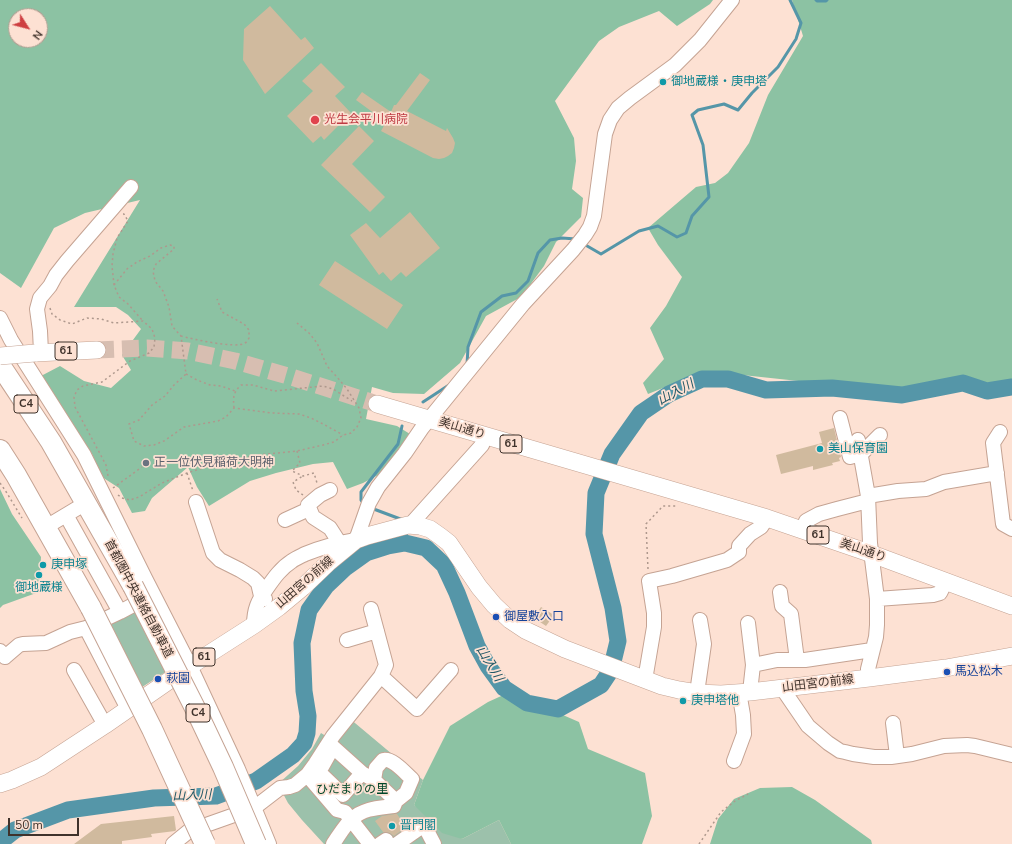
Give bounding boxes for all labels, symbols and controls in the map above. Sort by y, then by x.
north arrow [8,8,48,48]
text: N [29,27,46,42]
place label: 御地蔵様・庚申塔 [671,75,767,89]
marker: 御地蔵様・庚申塔 [658,77,668,87]
place label: 光生会平川病院 [324,113,408,127]
marker: 光生会平川病院 [309,114,321,126]
road number: 61 [55,342,77,360]
water label: 山入川 [655,377,697,409]
road number: C4 [14,395,38,413]
street label: 美山通り [437,415,487,443]
road number: 61 [500,435,522,453]
place label: 美山保育園 [828,442,888,456]
marker: 美山保育園 [815,444,825,454]
place label: 正一位伏見稲荷大明神 [154,456,274,470]
marker: 正一位伏見稲荷大明神 [141,458,151,468]
road number: 61 [807,526,829,544]
street label: 美山通り [838,536,888,566]
street label: 首都圏中央連絡自動車道 [101,537,175,661]
street label: 山田宮の前線 [273,554,337,612]
place label: 庚申塚 [51,558,87,572]
marker: 庚申塚 [38,560,48,570]
marker: 御地蔵様 [34,570,44,580]
place label: 御地蔵様 [15,581,63,595]
place label: 御屋敷入口 [504,610,564,624]
marker: 御屋敷入口 [491,612,501,622]
water label: 山入川 [472,643,506,685]
road number: 61 [193,648,215,666]
place label: 馬込松木 [955,665,1003,679]
marker: 馬込松木 [942,667,952,677]
place label: 萩園 [166,672,190,686]
street label: 山田宮の前線 [781,672,855,696]
marker: 萩園 [153,674,163,684]
place label: 庚申塔他 [691,694,739,708]
marker: 庚申塔他 [678,696,688,706]
road number: C4 [186,704,210,722]
park label: ひだまりの里 [316,783,388,797]
water label: 山入川 [172,788,212,804]
scale bar [10,810,81,836]
text: 50 m [15,817,43,833]
place label: 晋門閣 [400,819,436,833]
marker: 晋門閣 [387,821,397,831]

